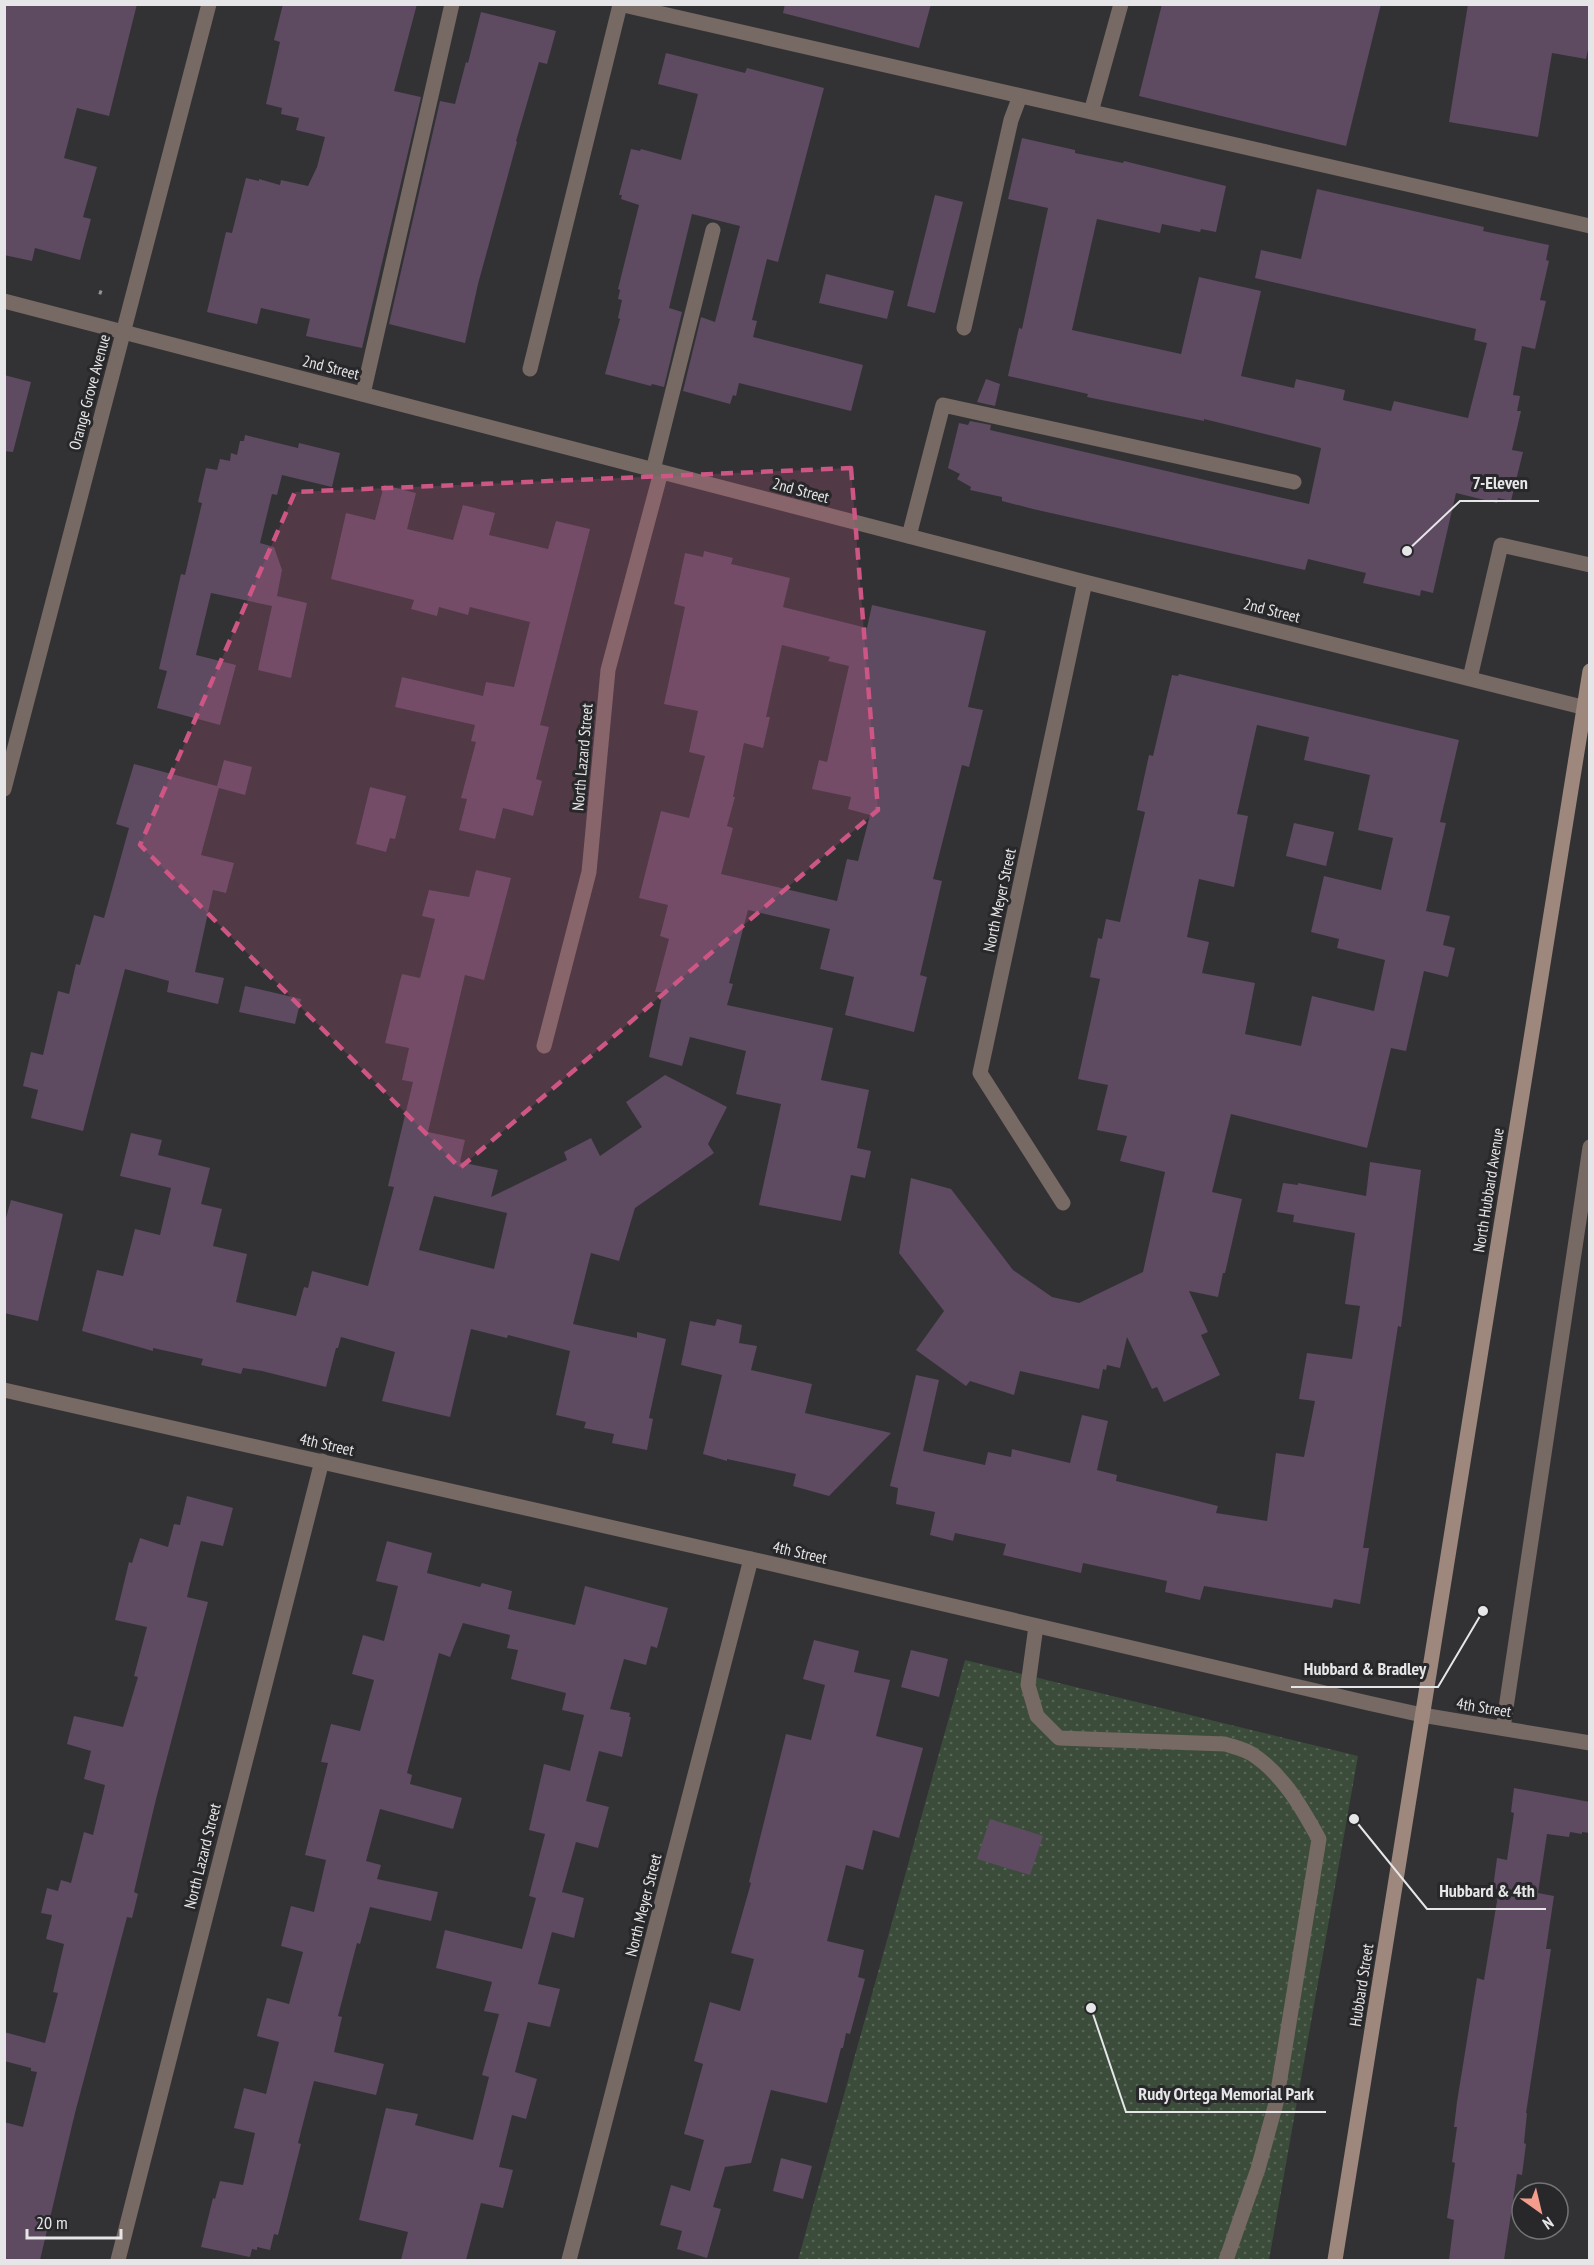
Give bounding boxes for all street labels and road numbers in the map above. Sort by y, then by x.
street label: Orange Grove Avenue [64,332,114,452]
street label: 2nd Street [301,350,362,384]
street label: 2nd Street [771,473,832,507]
street label: 2nd Street [1242,593,1303,627]
street label: North Lazard Street [567,702,597,812]
street label: North Meyer Street [978,846,1020,954]
street label: North Hubbard Avenue [1468,1126,1508,1254]
street label: 4th Street [298,1428,357,1460]
street label: 4th Street [771,1536,830,1568]
street label: 4th Street [1455,1693,1513,1721]
street label: North Lazard Street [179,1801,225,1911]
street label: North Meyer Street [621,1851,666,1958]
street label: Hubbard Street [1345,1942,1378,2028]

